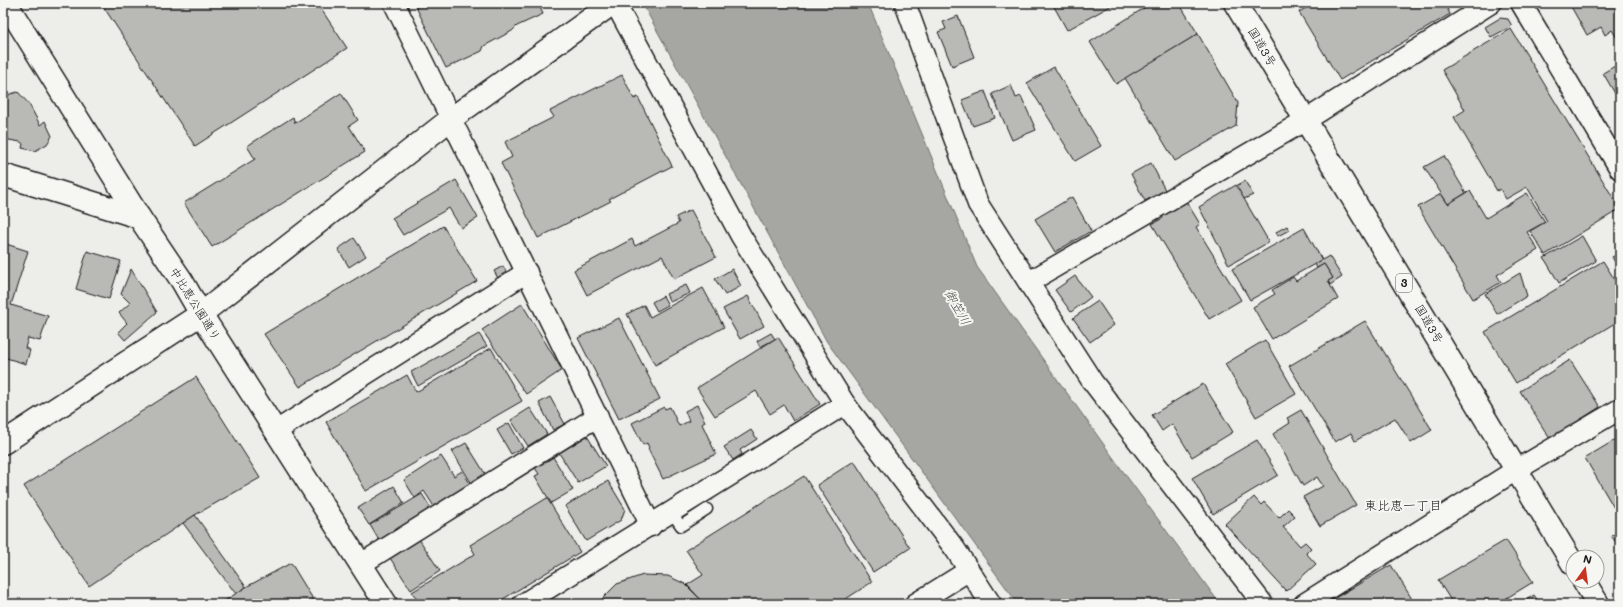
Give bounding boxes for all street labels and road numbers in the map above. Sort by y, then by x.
street label: 国道3号 [1245,24,1281,69]
street label: 中比恵公園通り [167,264,225,343]
road number: 3 [1396,274,1412,292]
street label: 国道3号 [1412,301,1448,346]

